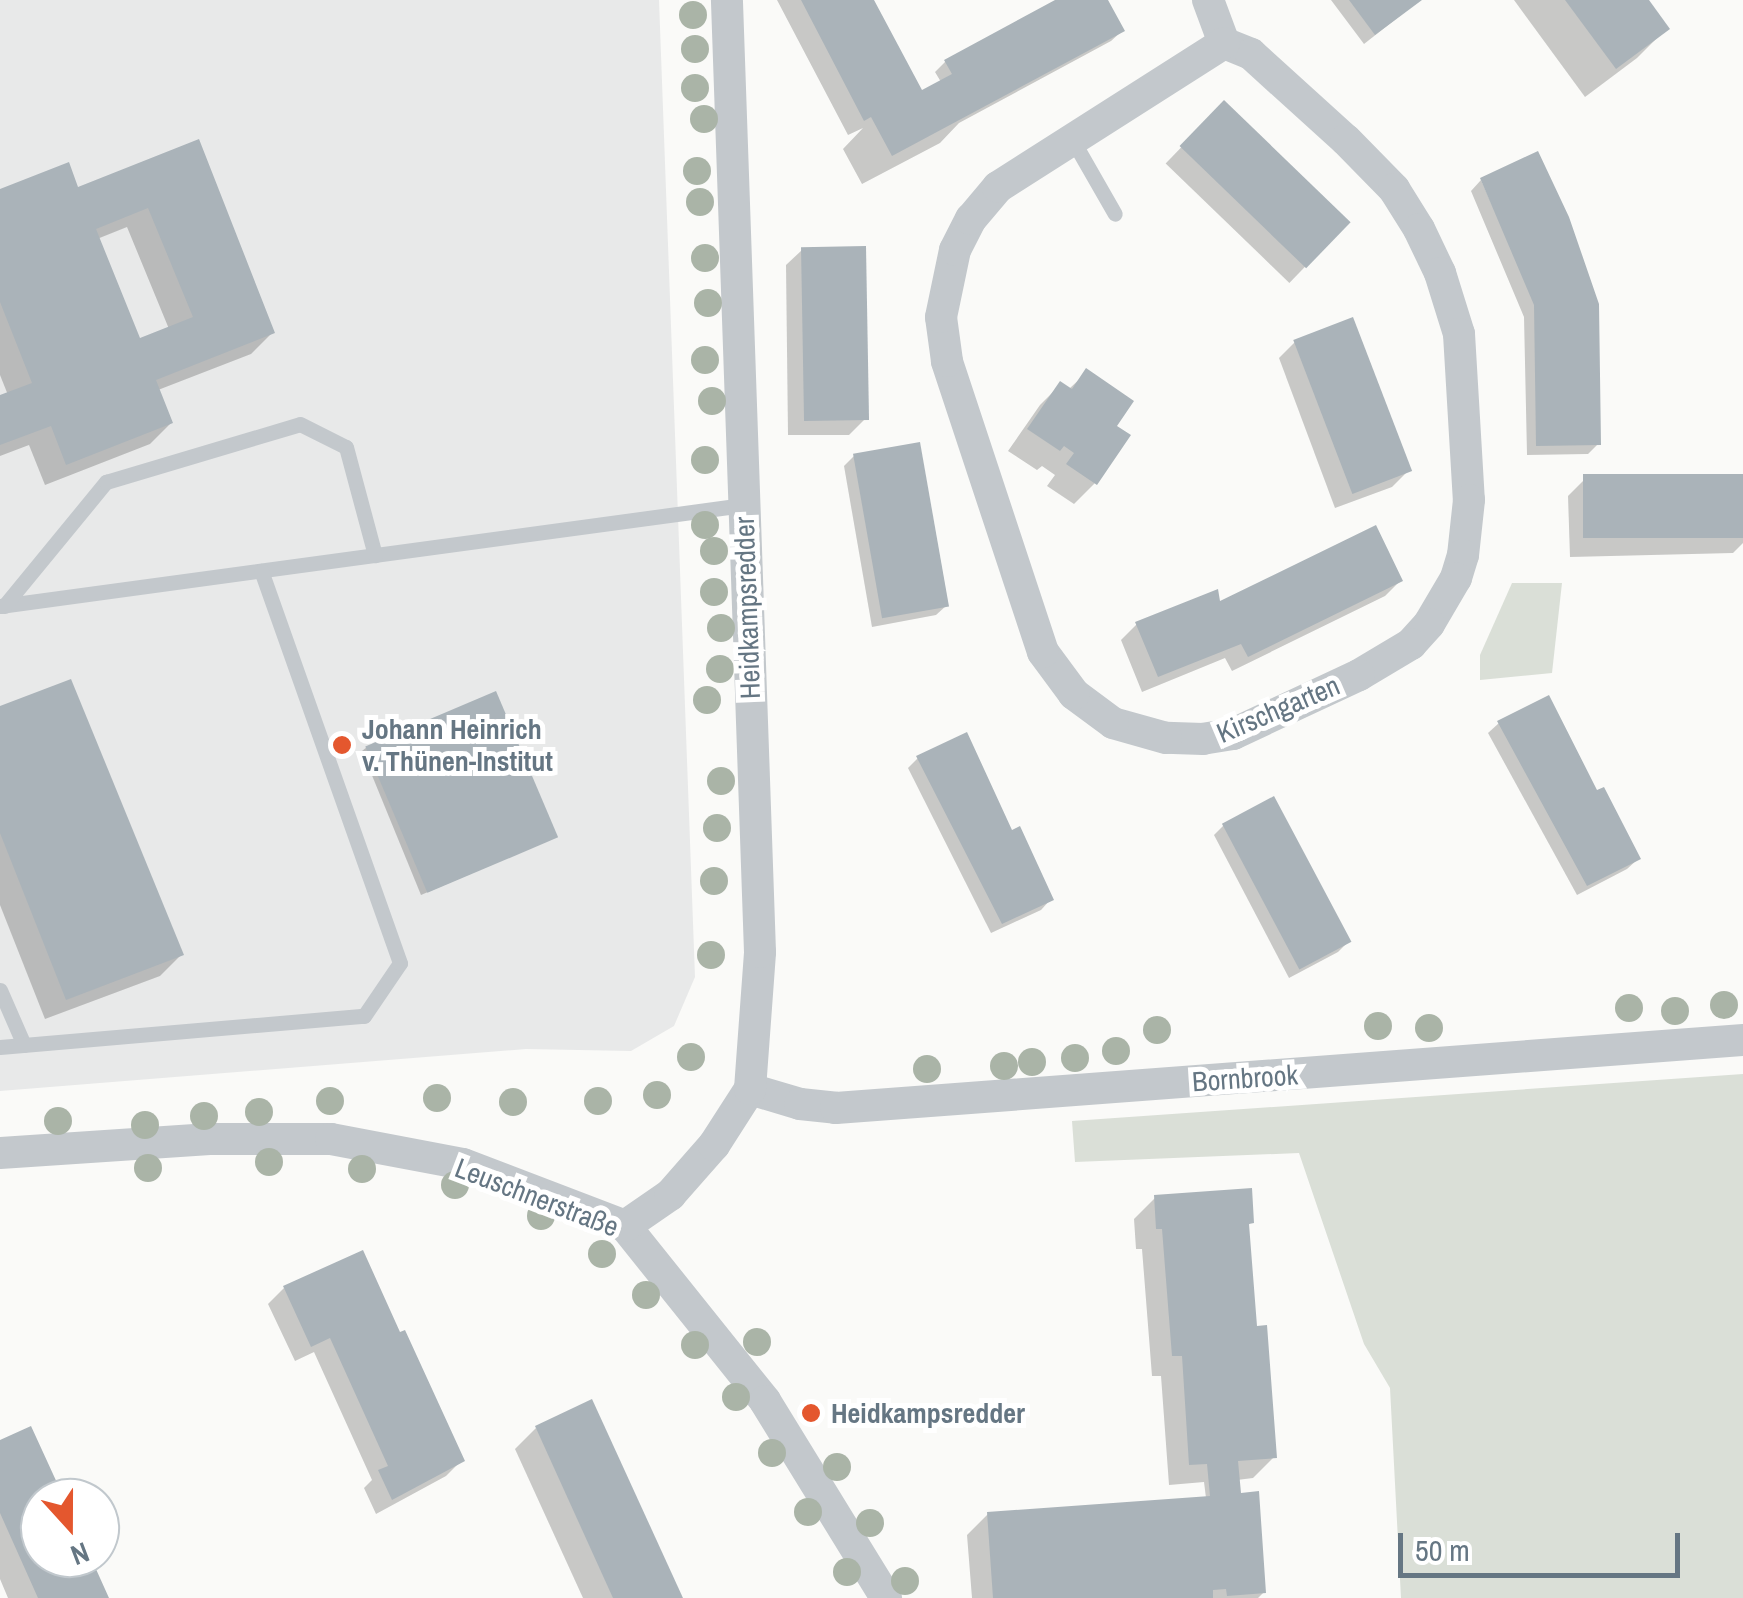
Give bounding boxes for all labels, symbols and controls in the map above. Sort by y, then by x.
street label: Heidkampsredder [727,516,767,700]
street label: Kirschgarten [1212,668,1344,750]
place label: Johann Heinrich v. Thünen-Institut [362,712,553,778]
marker: Johann Heinrich v. Thünen-Institut [331,734,353,756]
street label: Bornbrook [1191,1058,1299,1098]
street label: Leuschnerstraße [451,1150,623,1244]
place label: Heidkampsredder [831,1396,1025,1430]
marker: Heidkampsredder [800,1402,822,1424]
north arrow [20,1478,120,1578]
scale bar [1403,1513,1686,1575]
text: 50 m [1415,1530,1470,1570]
text: N [65,1533,95,1575]

